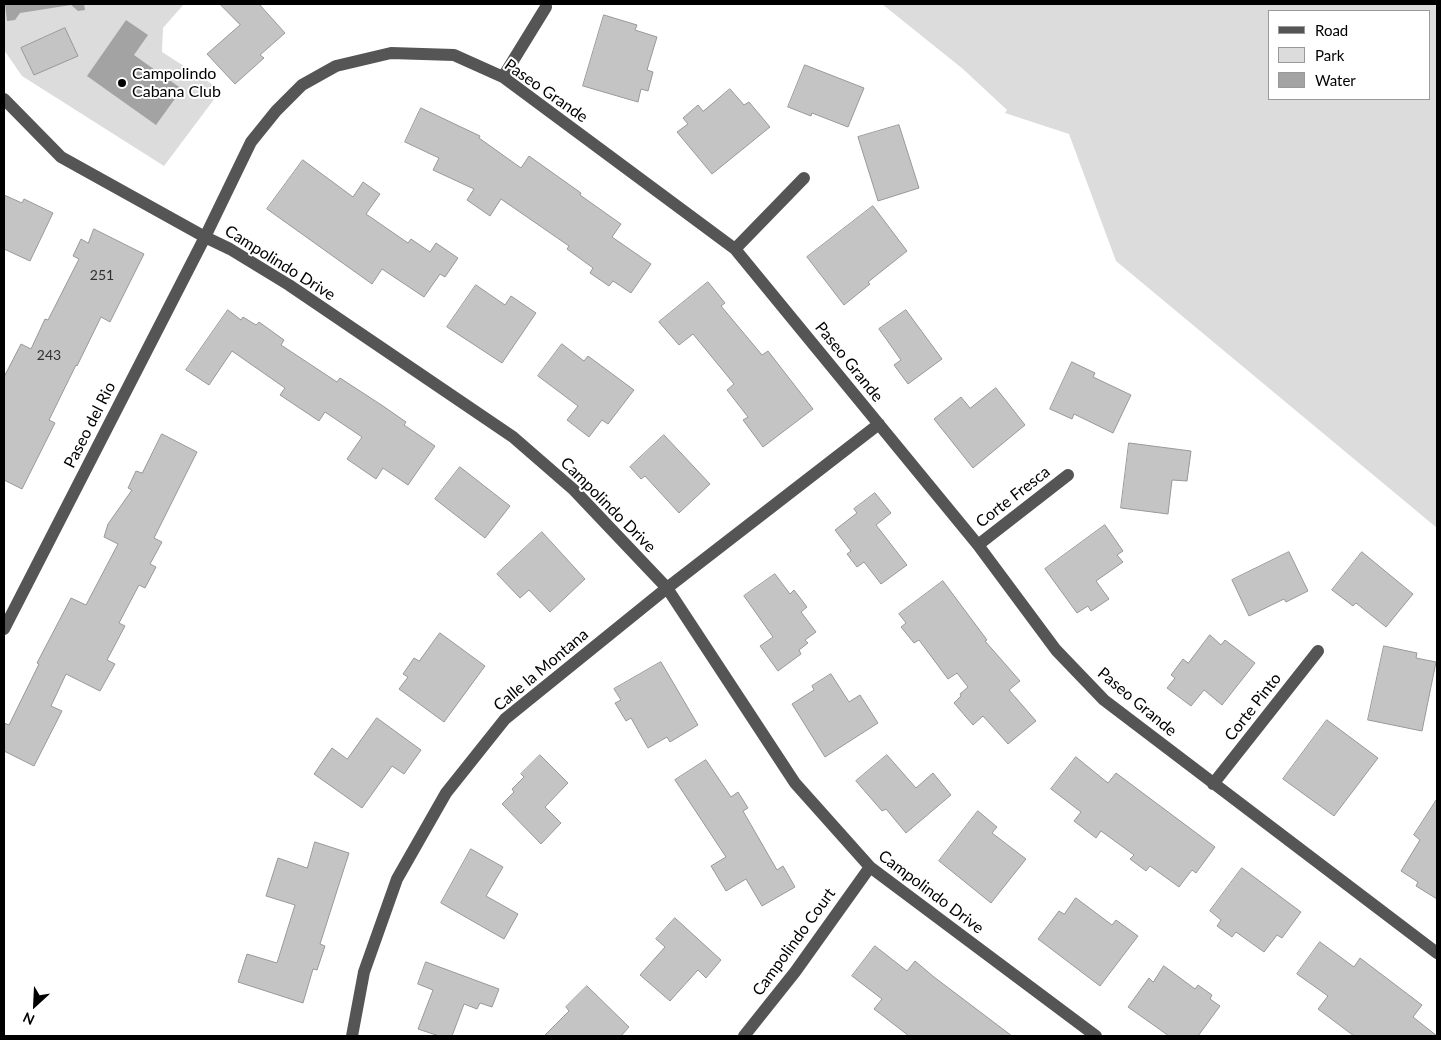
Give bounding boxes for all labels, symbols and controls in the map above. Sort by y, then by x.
legend [1268,10,1431,100]
text: Road [1315,21,1348,39]
text: Park [1315,46,1344,64]
street label: Paseo Grande [501,55,591,127]
place label: Campolindo Cabana Club [132,64,221,102]
text: Water [1315,71,1356,89]
marker: Campolindo Cabana Club [116,77,128,89]
street label: Campolindo Drive [221,221,339,305]
house number: 251 [90,267,114,283]
street label: Paseo Grande [811,318,887,406]
house number: 243 [37,347,61,363]
street label: Paseo del Rio [60,379,120,471]
street label: Campolindo Drive [556,453,660,557]
street label: Corte Fresca [972,462,1054,532]
street label: Calle la Montana [490,625,592,715]
street label: Paseo Grande [1094,663,1180,741]
street label: Corte Pinto [1221,669,1285,745]
street label: Campolindo Drive [875,846,987,938]
street label: Campolindo Court [748,884,840,1000]
north arrow [10,980,60,1030]
text: N [20,1009,37,1029]

